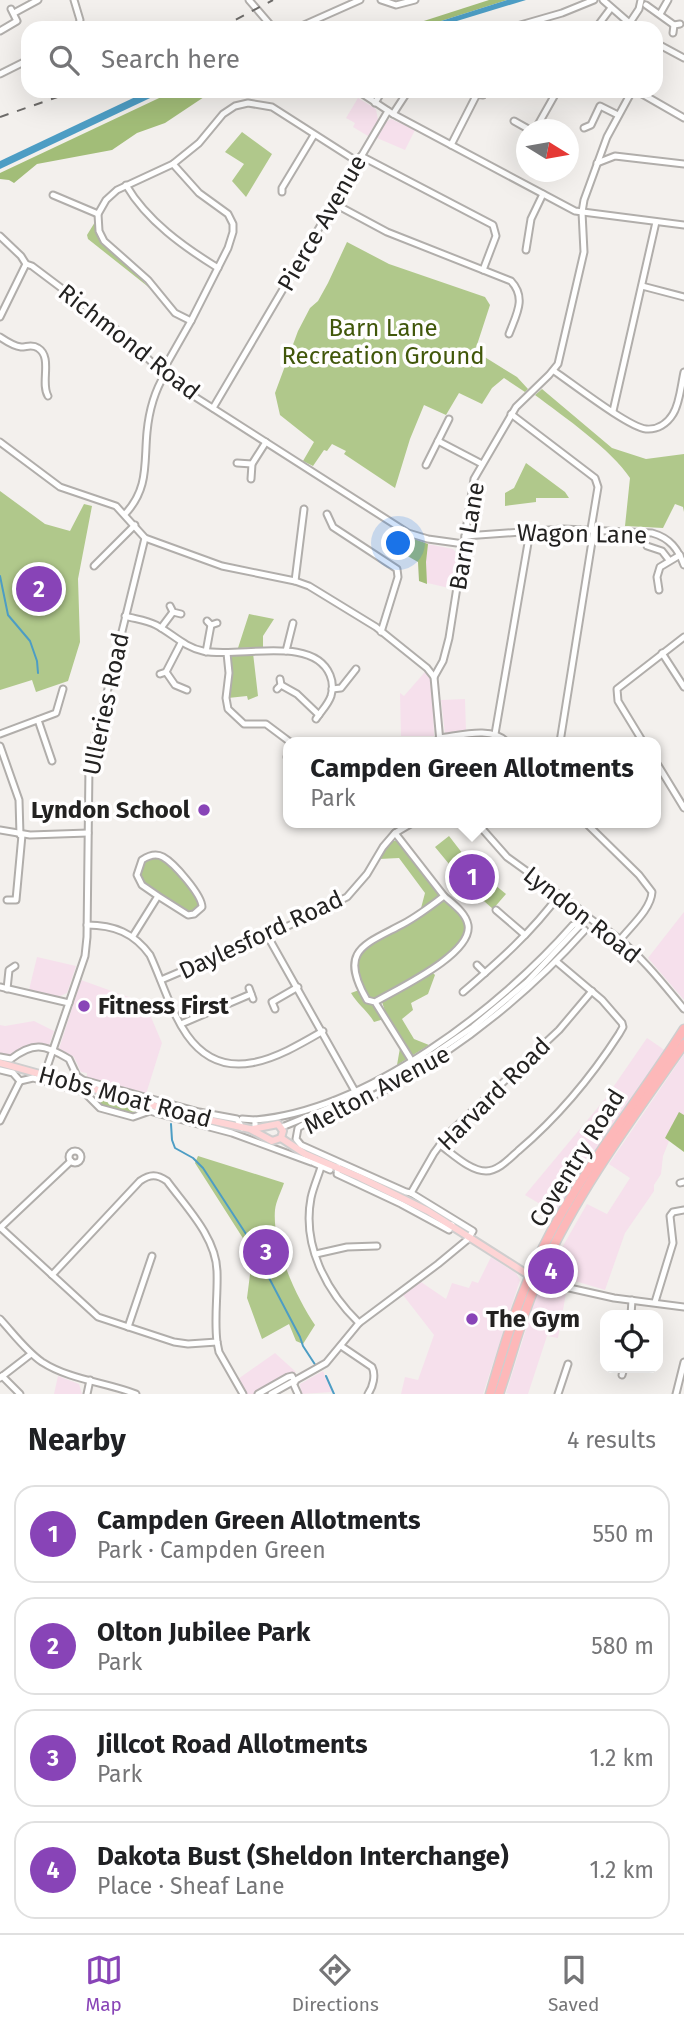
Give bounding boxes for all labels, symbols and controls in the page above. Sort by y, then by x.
search box [21,21,663,98]
icon: search [45,41,83,79]
text: Search here [101,44,240,75]
north arrow [516,119,579,182]
street label: Pierce Avenue [272,150,372,296]
street label: Richmond Road [53,278,205,406]
park label: Barn Lane Recreation Ground [281,314,485,370]
street label: Barn Lane [444,480,490,592]
street label: Wagon Lane [517,519,647,549]
your location [381,526,415,560]
pin: 2 [16,563,62,615]
street label: Ulleries Road [77,630,135,778]
popup [283,737,661,828]
text: Campden Green Allotments [310,753,634,784]
text: Park [310,784,355,812]
place label: Lyndon School [31,796,191,824]
marker: Lyndon School [196,802,212,818]
pin: 1 [449,851,495,903]
street label: Lyndon Road [518,861,646,969]
street label: Daylesford Road [175,885,347,985]
place label: Fitness First [98,992,230,1020]
marker: Fitness First [76,998,92,1014]
street label: Harvard Road [432,1032,556,1156]
street label: Melton Avenue [299,1040,455,1140]
street label: Hobs Moat Road [35,1060,215,1134]
street label: Coventry Road [523,1084,631,1232]
pin: 3 [243,1226,289,1278]
pin: 4 [528,1245,574,1297]
place label: The Gym [486,1305,580,1333]
map controls [600,1310,663,1373]
button: locate [600,1310,663,1373]
marker: The Gym [464,1311,480,1327]
text: Nearby [28,1422,126,1458]
text: 4 results [567,1426,656,1454]
text: Campden Green Allotments [97,1505,421,1536]
text: 1 [48,1520,58,1548]
text: 550 m [592,1520,654,1548]
text: Park · Campden Green [97,1536,326,1564]
text: Olton Jubilee Park [97,1617,310,1648]
text: 2 [47,1632,59,1660]
text: 580 m [591,1632,654,1660]
text: Park [97,1648,142,1676]
text: Jillcot Road Allotments [97,1729,368,1760]
text: 3 [47,1744,59,1772]
text: 1.2 km [590,1744,654,1772]
text: Park [97,1760,142,1788]
text: Dakota Bust (Sheldon Interchange) [97,1841,509,1872]
text: 4 [47,1856,60,1884]
text: 1.2 km [590,1856,654,1884]
text: Place · Sheaf Lane [97,1872,284,1900]
tab: Map [85,1951,123,2016]
tab: Directions [292,1951,379,2016]
tab: Saved [548,1951,599,2016]

